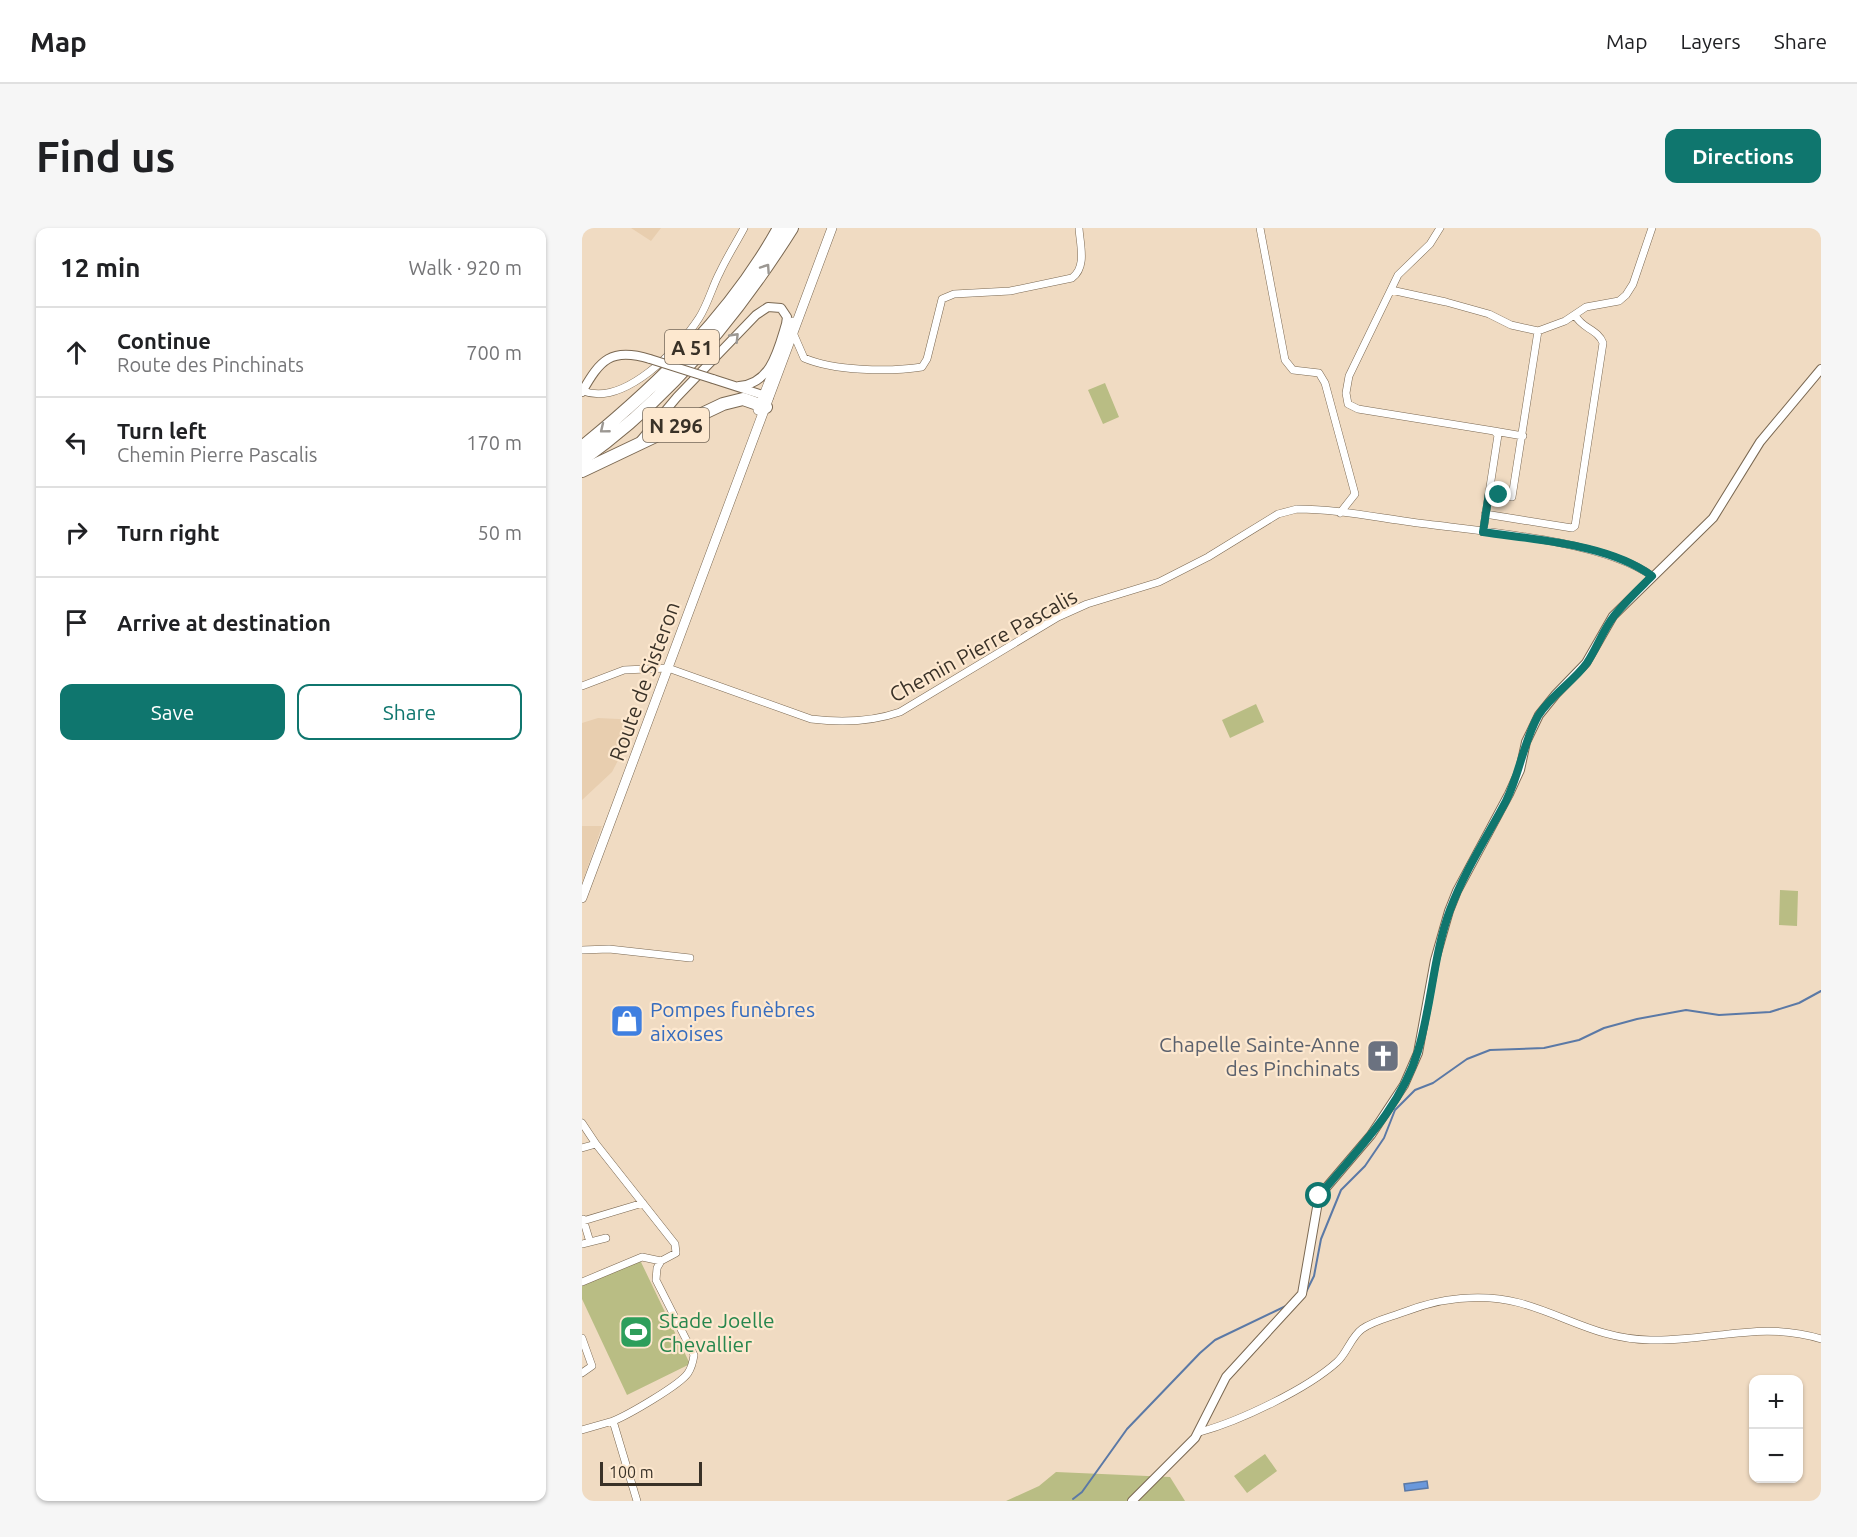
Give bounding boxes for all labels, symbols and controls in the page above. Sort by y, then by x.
text: Map [30,26,87,57]
text: Map [1606,29,1647,53]
text: Layers [1680,29,1741,53]
text: Share [1774,29,1827,53]
button: Directions [1665,129,1821,183]
text: Find us [36,133,175,180]
text: 12 min [60,253,140,282]
text: Walk · 920 m [409,256,522,279]
one-way arrow [759,264,771,274]
text: Continue [117,328,211,353]
road number: A 51 [665,330,719,364]
one-way arrow [728,334,739,344]
icon: ahead [60,336,93,369]
text: 700 m [466,341,522,364]
text: Route des Pinchinats [117,353,304,376]
road number: N 296 [643,408,709,442]
text: Turn left [117,418,207,443]
one-way arrow [599,422,610,433]
icon: left [60,426,93,459]
text: 170 m [466,431,522,454]
text: Chemin Pierre Pascalis [117,443,318,466]
route end [1485,481,1511,507]
icon: right [60,516,93,549]
text: Turn right [117,520,219,545]
text: 50 m [478,521,522,544]
street label: Chemin Pierre Pascalis [885,583,1081,707]
street label: Route de Sisteron [604,598,684,764]
icon: arrive [60,606,93,639]
text: Arrive at destination [117,610,331,635]
button: Save [60,684,285,740]
button: Share [297,684,522,740]
place label: Pompes funèbres aixoises [650,997,815,1045]
shop icon: Pompes funèbres aixoises [609,1003,645,1039]
place label: Chapelle Sainte-Anne des Pinchinats [1159,1032,1360,1080]
church icon: Chapelle Sainte-Anne des Pinchinats [1365,1038,1401,1074]
route start [1305,1182,1331,1208]
place label: Stade Joelle Chevallier [659,1308,775,1356]
sports icon: Stade Joelle Chevallier [618,1314,654,1350]
map controls [1749,1375,1803,1483]
button: + [1749,1375,1803,1429]
button: − [1749,1429,1803,1483]
scale bar [600,1459,702,1486]
text: 100 m [609,1463,654,1481]

